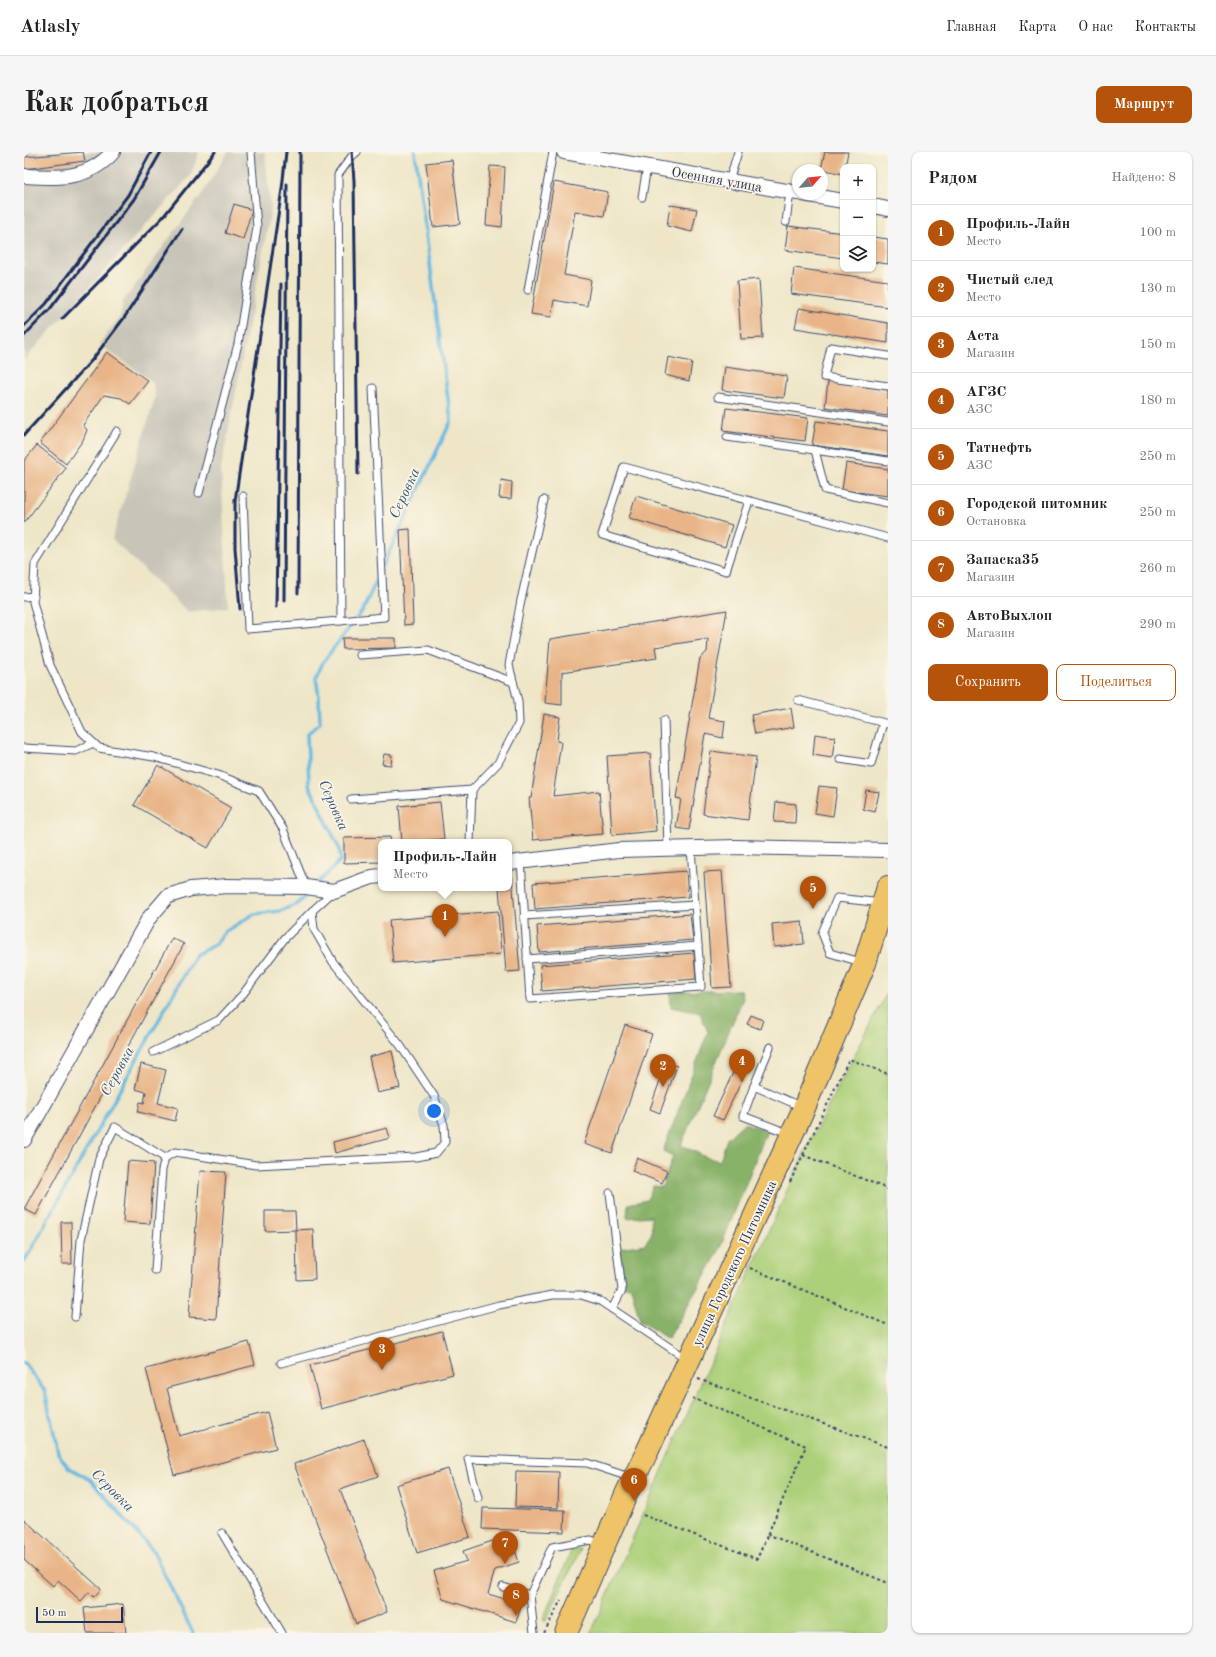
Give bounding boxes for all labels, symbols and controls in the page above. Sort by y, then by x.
text: Atlasly [20,18,81,37]
text: Главная [946,20,996,34]
text: Карта [1018,20,1056,34]
text: О нас [1078,20,1113,34]
text: Контакты [1135,20,1196,34]
button: Маршрут [1096,86,1192,123]
text: Как добраться [24,90,209,118]
north arrow [792,164,828,200]
map controls [840,164,876,272]
button: + [840,164,876,200]
street label: Осенняя улица [670,165,763,195]
text: Рядом [928,170,977,187]
text: Найдено: 8 [1112,171,1176,184]
button: − [840,200,876,236]
text: Профиль-Лайн [966,217,1070,232]
text: 1 [937,226,945,239]
text: 100 m [1139,226,1176,239]
text: Место [966,235,1001,248]
button: layers [840,236,876,272]
text: Чистый след [966,273,1053,288]
text: 2 [937,282,945,295]
text: 130 m [1139,282,1176,295]
text: Место [966,291,1001,304]
text: Аста [966,329,999,344]
text: 3 [937,338,945,351]
text: 150 m [1139,338,1176,351]
text: Магазин [966,347,1015,360]
text: АГЗС [966,385,1006,400]
text: 4 [937,394,945,407]
text: 180 m [1139,394,1176,407]
text: АЗС [966,403,992,416]
text: Татнефть [966,441,1032,456]
text: 5 [937,450,945,463]
text: 250 m [1139,450,1176,463]
text: АЗС [966,459,992,472]
water label: Серовка [387,466,424,521]
text: Городской питомник [966,497,1107,512]
text: 6 [937,506,945,519]
text: 250 m [1139,506,1176,519]
text: Остановка [966,515,1026,528]
text: Запаска35 [966,553,1039,568]
text: 7 [937,562,945,575]
text: 260 m [1139,562,1176,575]
text: Магазин [966,571,1015,584]
text: АвтоВыхлоп [966,609,1052,624]
text: 8 [937,618,945,631]
text: 290 m [1139,618,1176,631]
text: Магазин [966,627,1015,640]
button: Сохранить [928,664,1048,701]
button: Поделиться [1056,664,1176,701]
water label: Серовка [315,778,350,833]
popup [378,839,512,891]
text: Профиль-Лайн [393,850,497,865]
text: Место [393,868,428,881]
pin: 5 [800,876,826,909]
pin: 1 [432,904,458,937]
water label: Серовка [99,1045,138,1099]
pin: 4 [729,1049,755,1082]
pin: 2 [650,1054,676,1087]
your location [424,1101,444,1121]
street label: улица Городского Питомника [690,1178,780,1348]
pin: 3 [369,1337,395,1370]
water label: Серовка [88,1467,136,1515]
pin: 6 [621,1468,647,1501]
pin: 7 [492,1531,518,1564]
pin: 8 [503,1583,529,1616]
scale bar [36,1605,123,1624]
text: 50 m [42,1608,67,1619]

